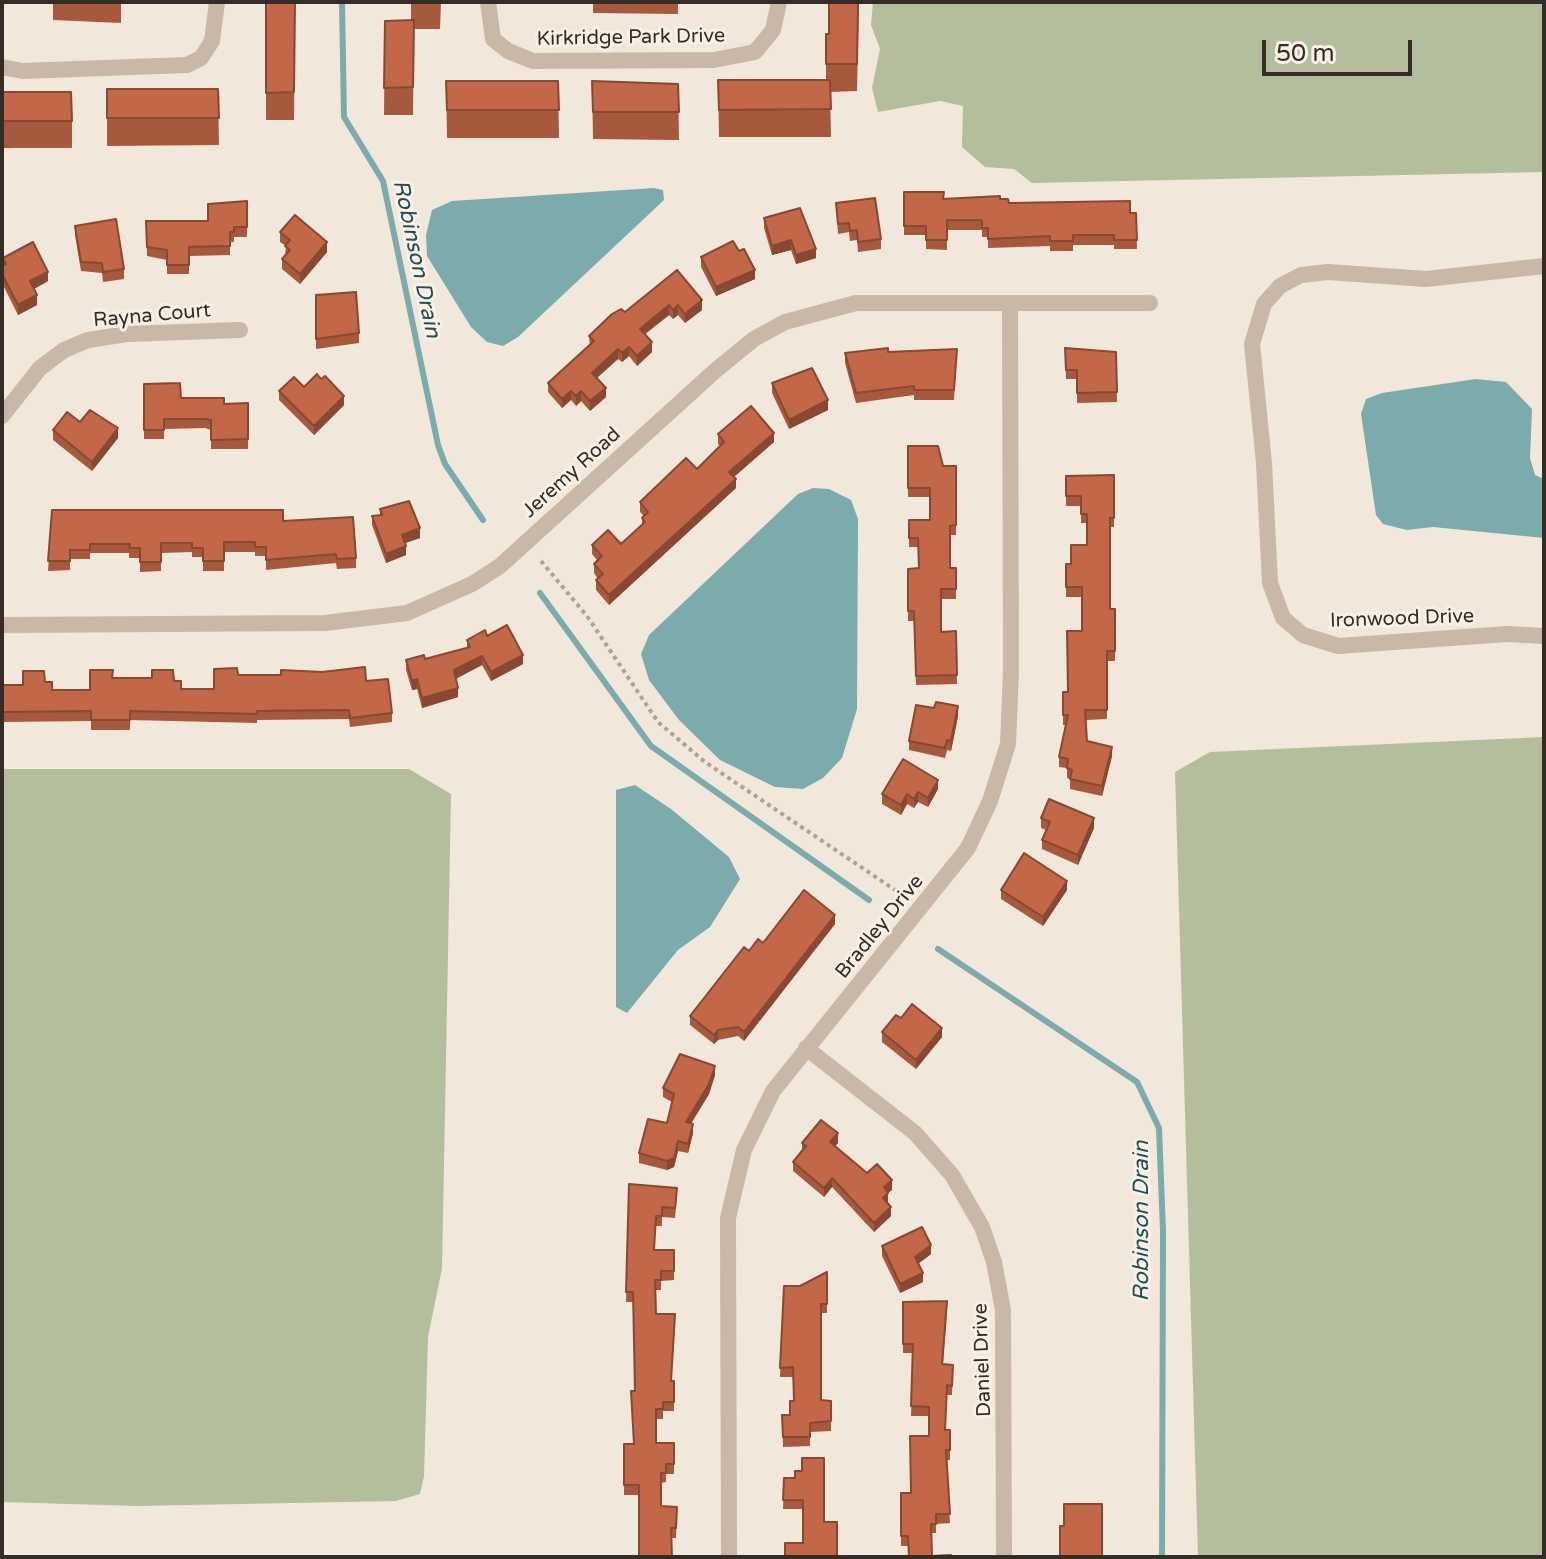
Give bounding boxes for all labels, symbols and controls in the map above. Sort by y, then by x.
street label: Kirkridge Park Drive [537,24,725,52]
scale bar [1266,24,1416,74]
text: 50 m [1276,39,1334,68]
water label: Robinson Drain [386,178,446,340]
street label: Rayna Court [92,299,212,333]
street label: Jeremy Road [518,423,626,523]
street label: Ironwood Drive [1330,604,1474,634]
street label: Bradley Drive [831,870,929,984]
water label: Robinson Drain [1129,1141,1155,1301]
street label: Daniel Drive [969,1303,997,1417]

